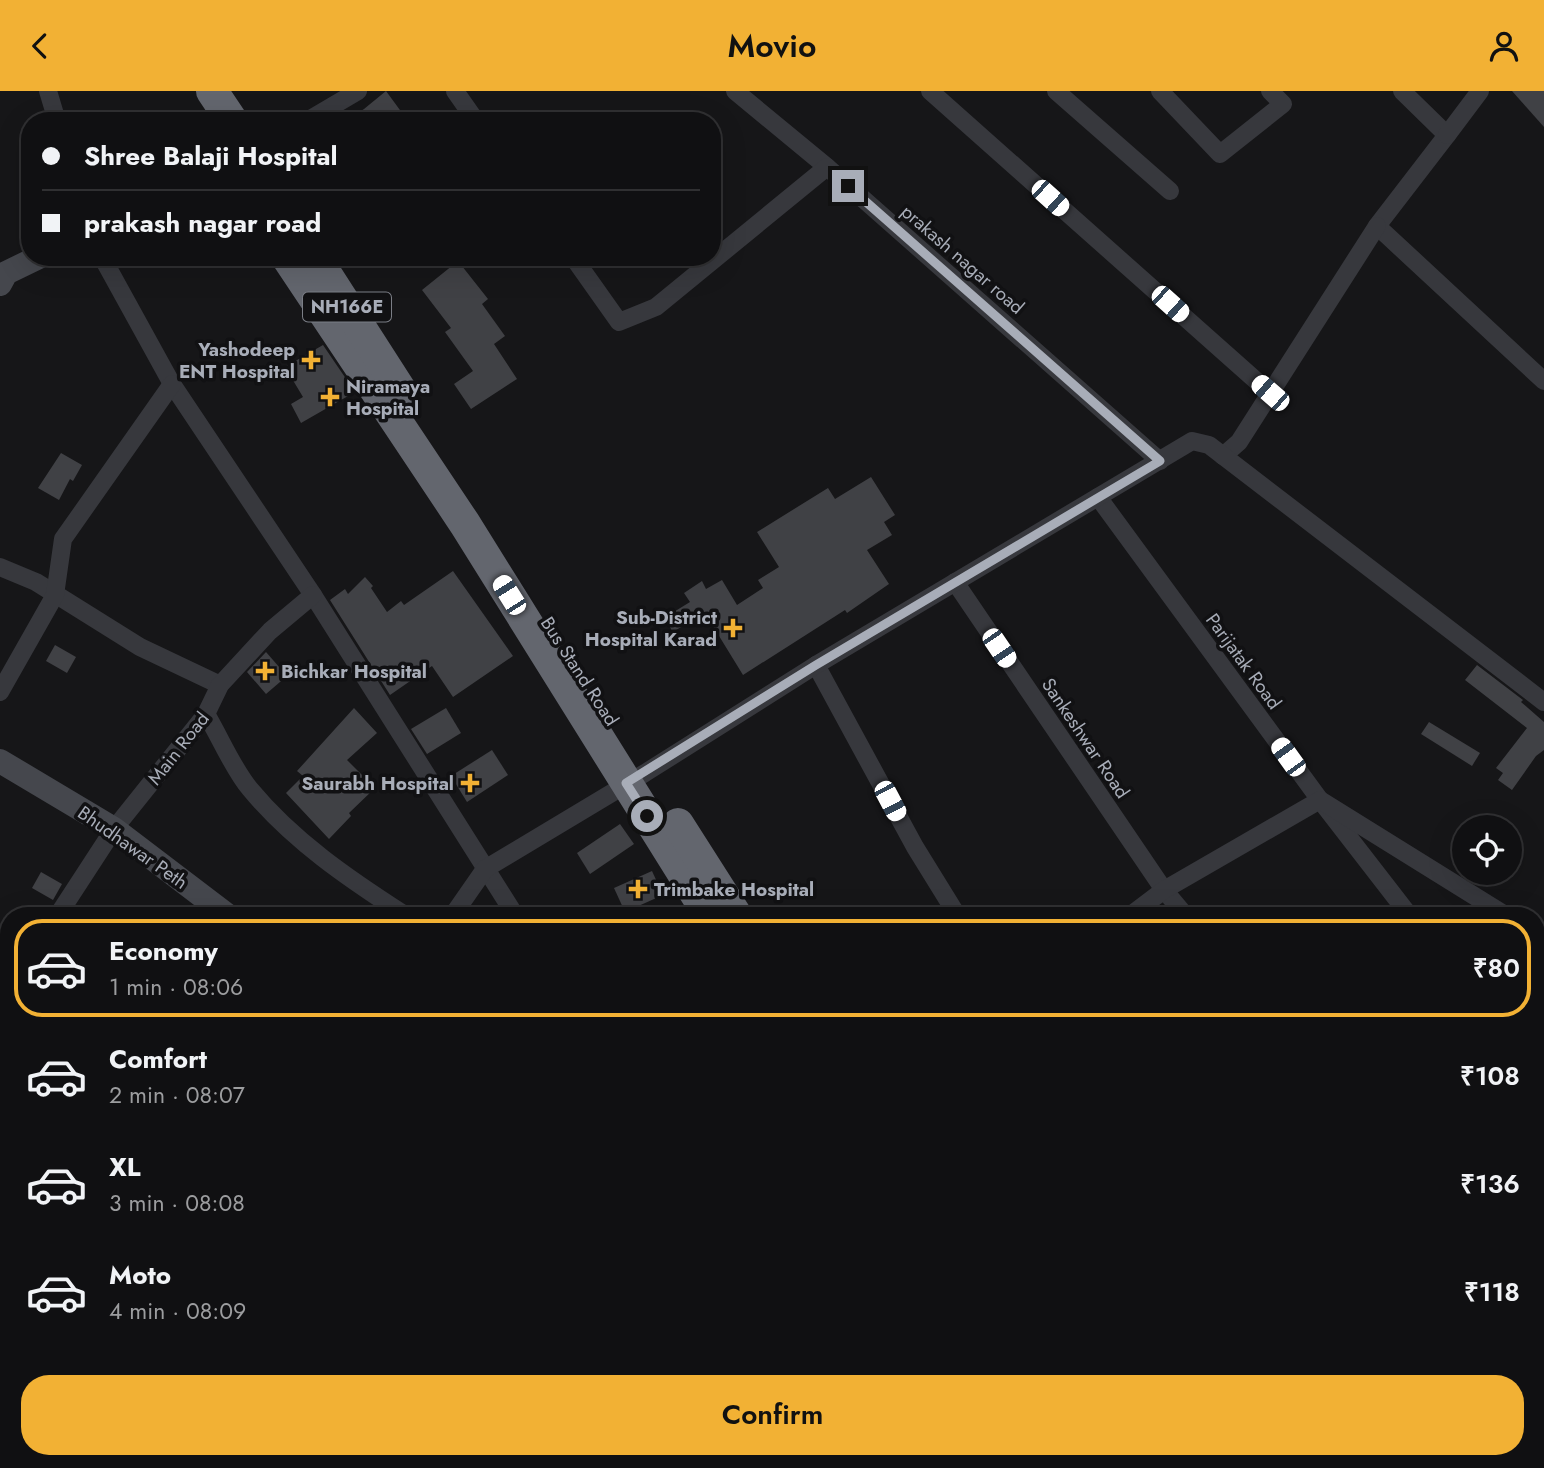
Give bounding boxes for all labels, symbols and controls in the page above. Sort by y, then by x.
text: Movio [728,23,816,69]
icon: back [21,27,59,65]
icon: person [1485,27,1523,65]
text: Shree Balaji Hospital [84,137,337,175]
route end [832,170,864,202]
car [1028,176,1073,220]
street label: prakash nagar road [895,198,1030,320]
text: prakash nagar road [84,204,321,242]
car [1148,282,1193,326]
road number: NH166E [303,293,391,321]
place label: Yashodeep ENT Hospital [179,336,295,385]
marker: Yashodeep ENT Hospital [301,350,321,370]
car [1248,371,1293,415]
place label: Niramaya Hospital [346,373,430,422]
marker: Niramaya Hospital [320,387,340,407]
car [489,572,530,618]
place label: Sub-District Hospital Karad [585,604,717,653]
street label: Parijatak Road [1199,608,1288,715]
street label: Bus Stand Road [534,611,625,731]
marker: Sub-District Hospital Karad [723,618,743,638]
car [979,625,1020,671]
place label: Bichkar Hospital [281,658,427,685]
marker: Bichkar Hospital [255,661,275,681]
street label: Sankeshwar Road [1035,673,1136,804]
street label: Main Road [141,706,216,791]
car [1268,734,1309,780]
place label: Saurabh Hospital [301,770,454,797]
marker: Saurabh Hospital [460,773,480,793]
car [871,778,910,824]
street label: Bhudhawar Peth [72,799,193,895]
route start [631,800,663,832]
map controls [1452,815,1522,885]
button: locate [1452,815,1522,885]
place label: Trimbake Hospital [654,876,814,903]
marker: Trimbake Hospital [628,879,648,899]
text: Economy [109,932,218,970]
icon: car [25,937,88,1000]
text: ₹80 [1473,949,1520,987]
text: 1 min · 08:06 [109,970,243,1004]
text: Comfort [109,1040,207,1078]
icon: car [25,1045,88,1108]
text: ₹108 [1460,1057,1520,1095]
text: 2 min · 08:07 [109,1078,245,1112]
text: XL [109,1148,141,1186]
icon: car [25,1153,88,1216]
text: ₹136 [1460,1165,1520,1203]
text: 3 min · 08:08 [109,1186,245,1220]
text: Moto [109,1256,171,1294]
icon: car [25,1261,88,1324]
text: ₹118 [1464,1273,1520,1311]
text: 4 min · 08:09 [109,1294,246,1328]
button: Confirm [21,1375,1524,1455]

